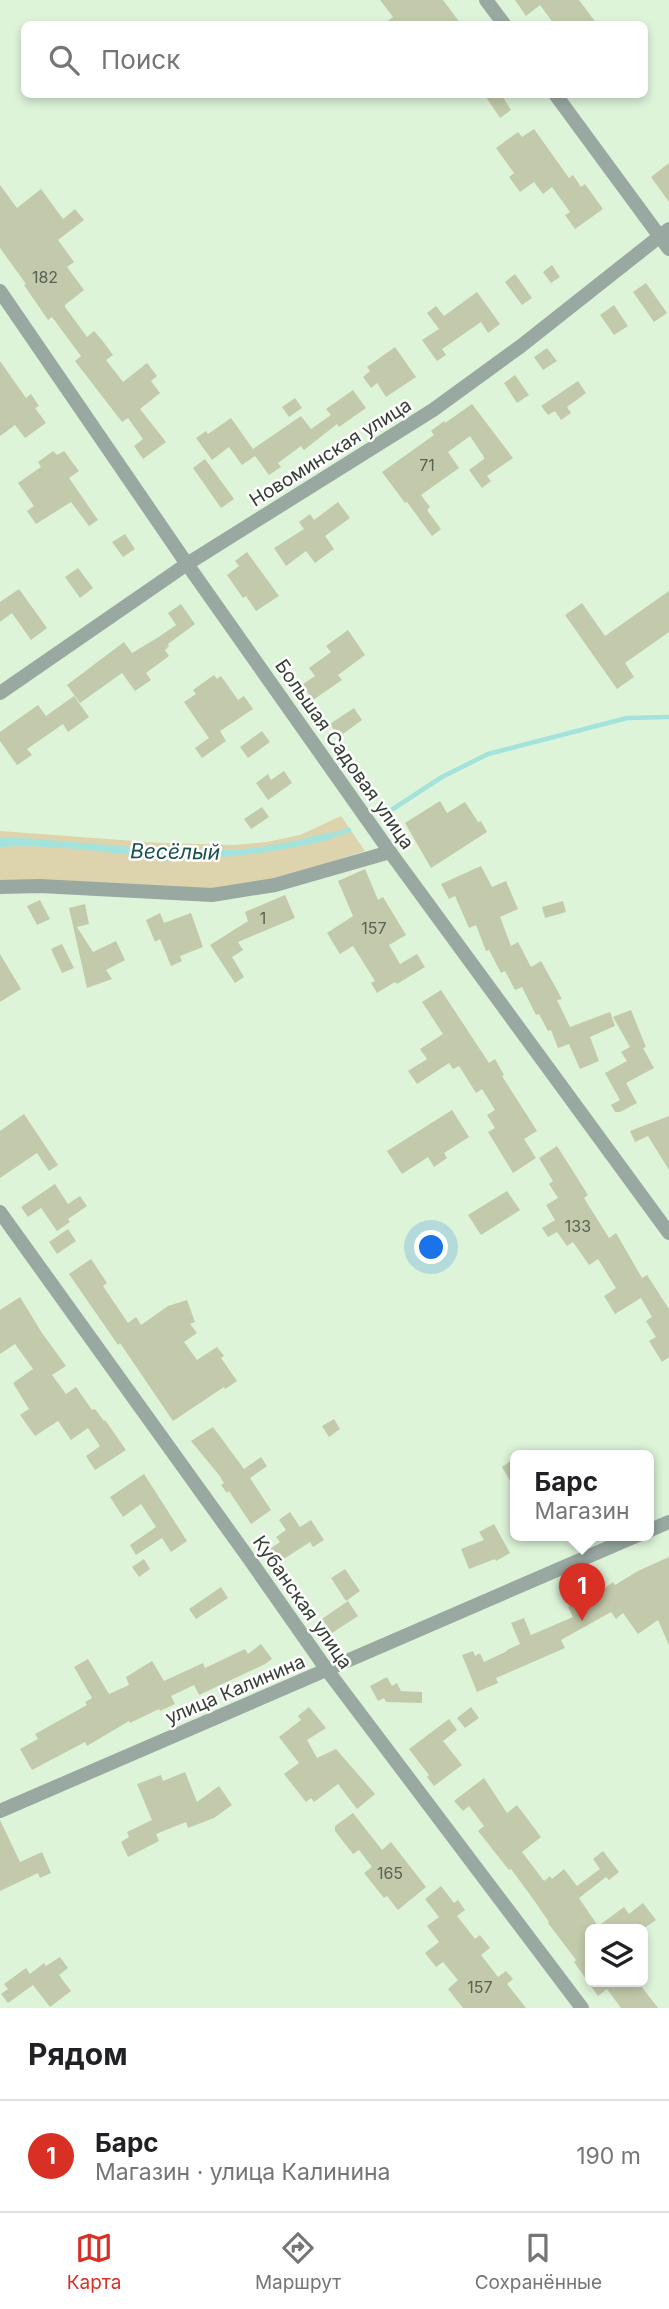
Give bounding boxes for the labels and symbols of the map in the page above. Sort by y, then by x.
house number: 182 [32,267,58,287]
street label: Новоминская улица [245,393,415,512]
house number: 71 [419,455,435,475]
street label: Большая Садовая улица [270,655,419,854]
water label: Весёлый [130,838,220,865]
house number: 1 [260,908,266,928]
house number: 157 [361,918,387,938]
house number: 133 [565,1216,591,1236]
your location [414,1230,448,1264]
street label: Кубанская улица [248,1531,357,1673]
pin: 1 [559,1563,605,1621]
street label: улица Калинина [162,1650,308,1729]
house number: 165 [377,1863,403,1883]
house number: 157 [467,1977,493,1997]

